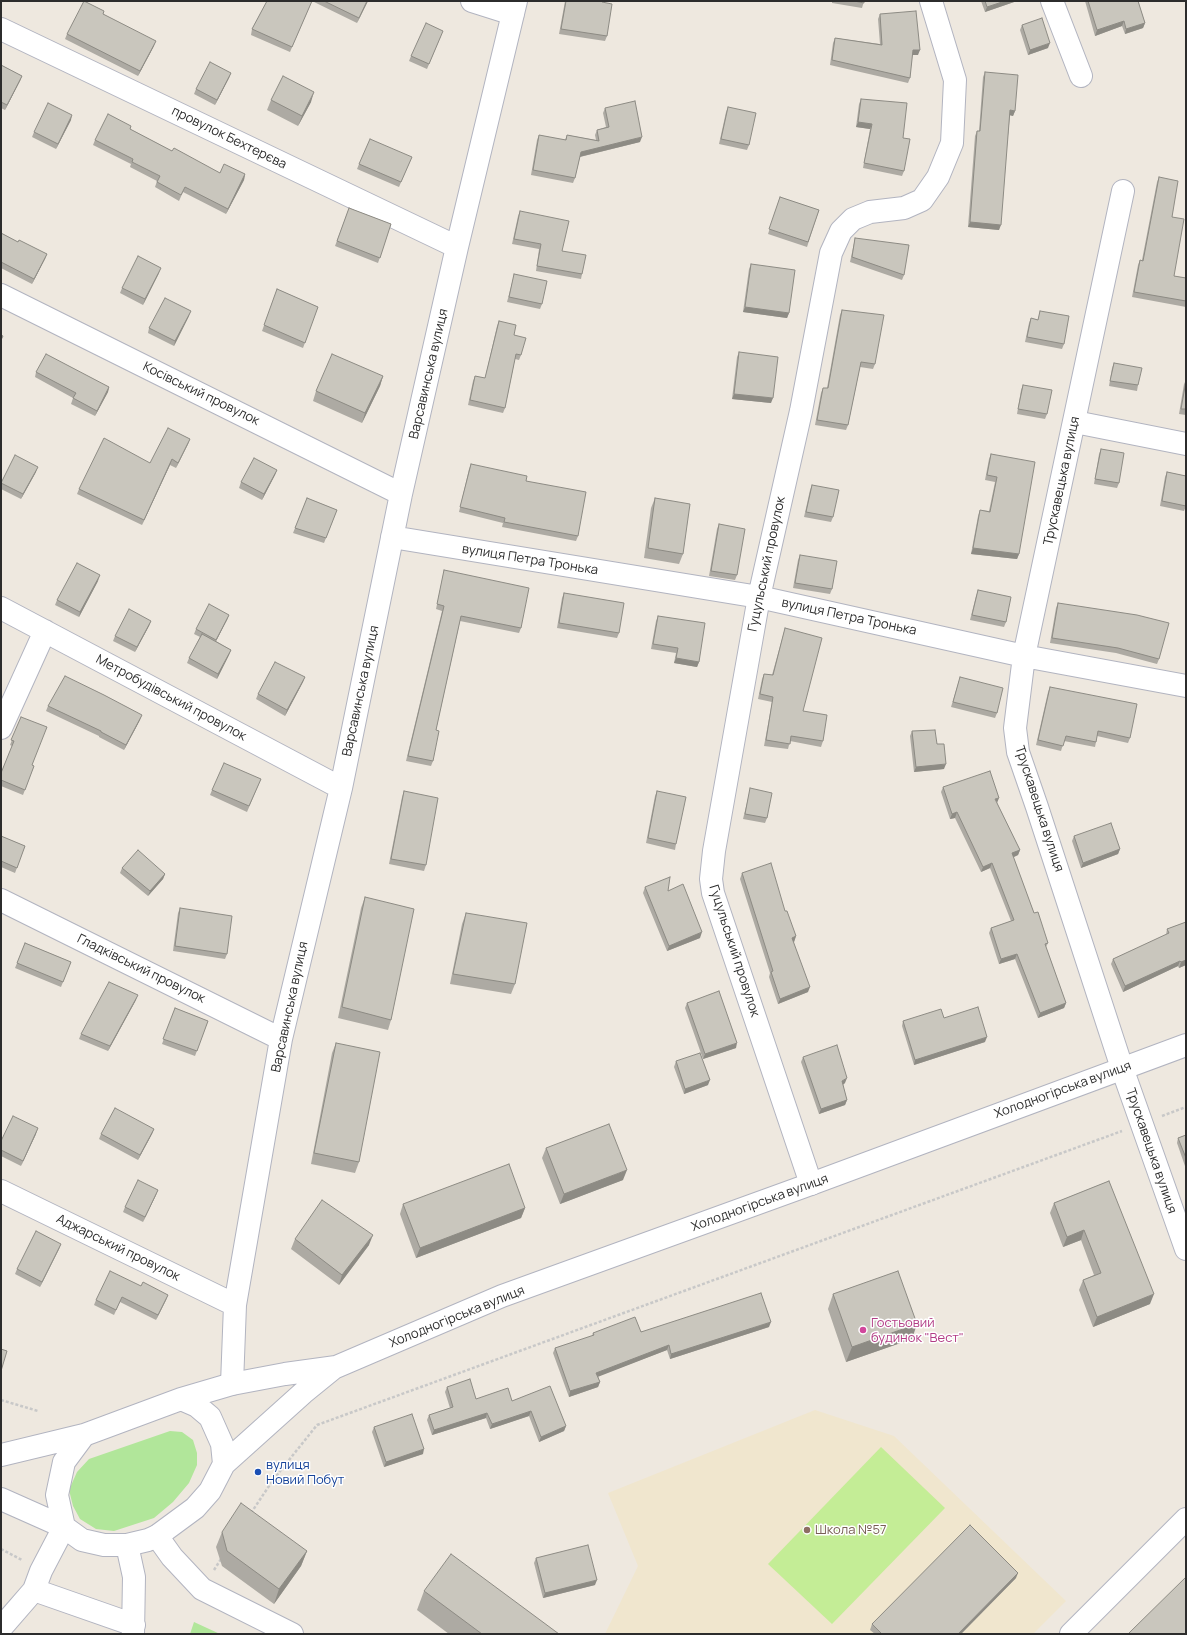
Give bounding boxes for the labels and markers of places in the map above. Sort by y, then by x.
place label: Гостьовий будинок "Вест" [871,1315,964,1346]
marker: Гостьовий будинок "Вест" [858,1325,868,1335]
place label: вулиця Новий Побут [266,1457,344,1488]
marker: вулиця Новий Побут [253,1467,263,1477]
place label: Школа №57 [815,1522,887,1538]
marker: Школа №57 [802,1525,812,1535]

